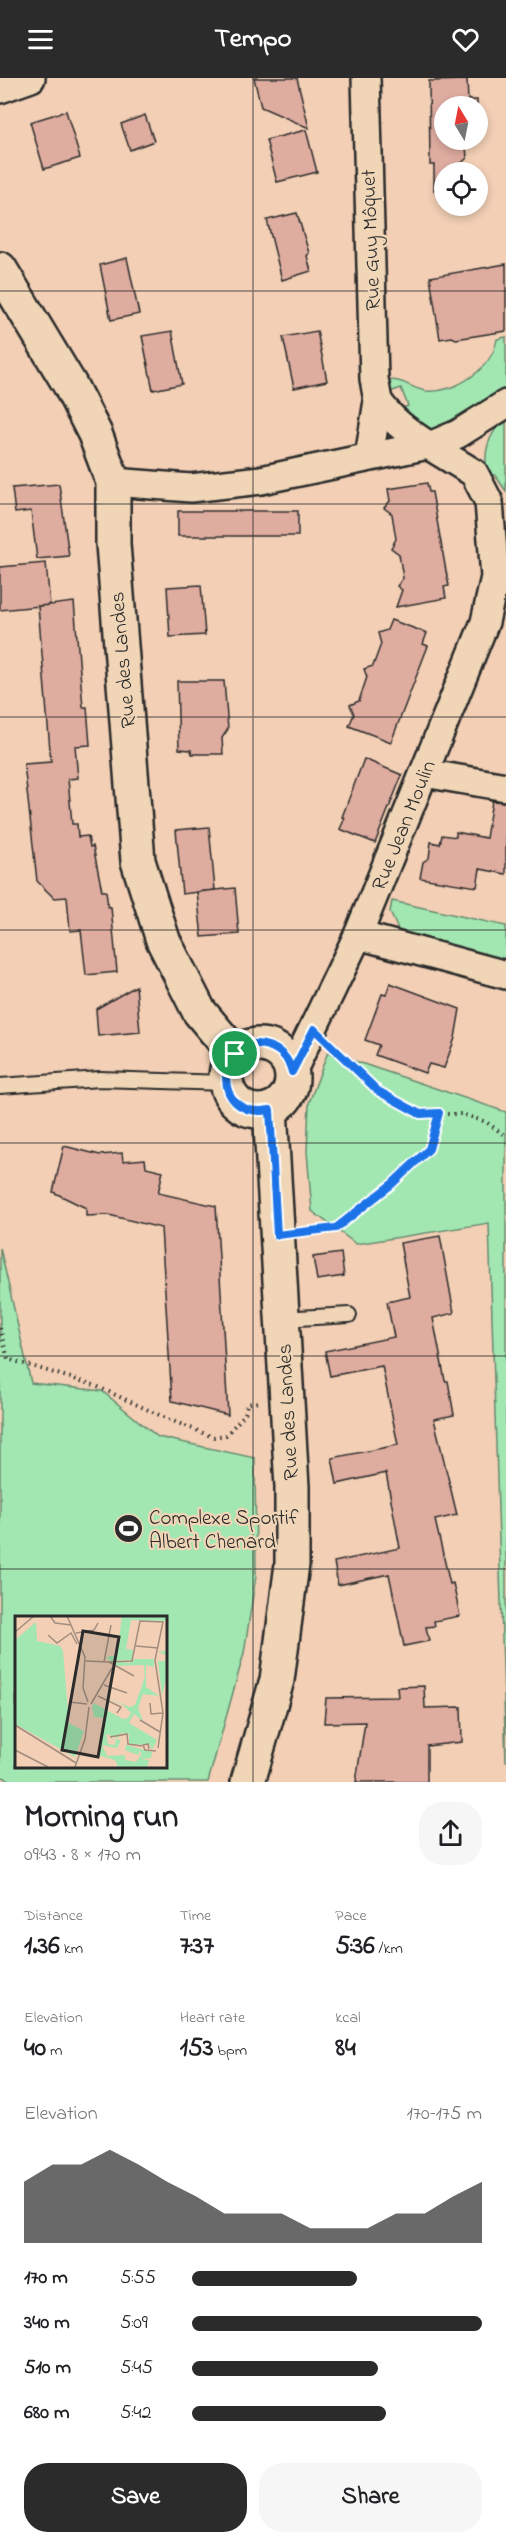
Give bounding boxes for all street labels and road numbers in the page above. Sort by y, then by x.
street label: Rue Guy Môquet [355,169,391,311]
street label: Rue des Landes [103,590,145,729]
street label: Rue Jean Moulin [365,756,445,895]
street label: Rue des Landes [270,1343,308,1481]

